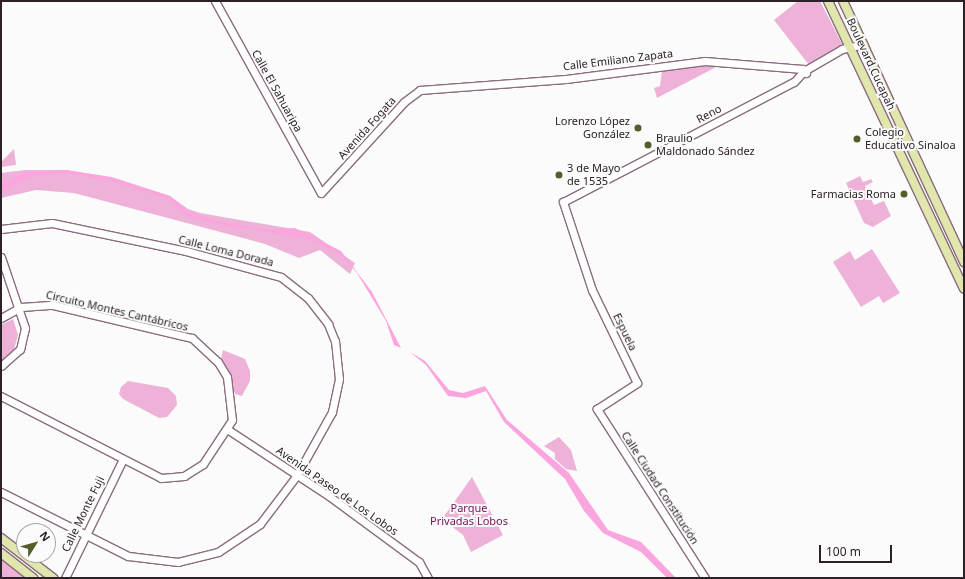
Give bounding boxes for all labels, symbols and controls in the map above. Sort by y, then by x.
street label: Boulevard Cucapah [844,16,898,112]
street label: Calle Emiliano Zapata [562,47,674,73]
street label: Calle El Sahuaripa [249,48,305,134]
street label: Avenida Fogata [335,94,399,162]
street label: Reno [694,102,724,126]
place label: Lorenzo López González [555,115,630,141]
marker: Lorenzo López González [633,123,643,133]
place label: Colegio Educativo Sinaloa [865,126,956,152]
place label: Braulio Maldonado Sández [656,132,755,158]
marker: Colegio Educativo Sinaloa [852,134,862,144]
marker: Braulio Maldonado Sández [643,140,653,150]
place label: 3 de Mayo de 1535 [567,162,620,188]
marker: 3 de Mayo de 1535 [554,170,564,180]
place label: Farmacias Roma [811,187,896,201]
marker: Farmacias Roma [899,189,909,199]
street label: Calle Loma Dorada [177,233,275,269]
street label: Circuito Montes Cantábricos [45,288,189,334]
street label: Espuela [610,311,640,353]
street label: Calle Ciudad Constitución [619,429,701,547]
street label: Avenida Paseo de Los Lobos [274,444,400,538]
street label: Calle Monte Fuji [59,474,107,554]
park label: Parque Privadas Lobos [430,502,508,528]
north arrow [16,523,56,563]
text: N [36,528,54,544]
scale bar [821,537,894,563]
text: 100 m [826,543,861,560]

